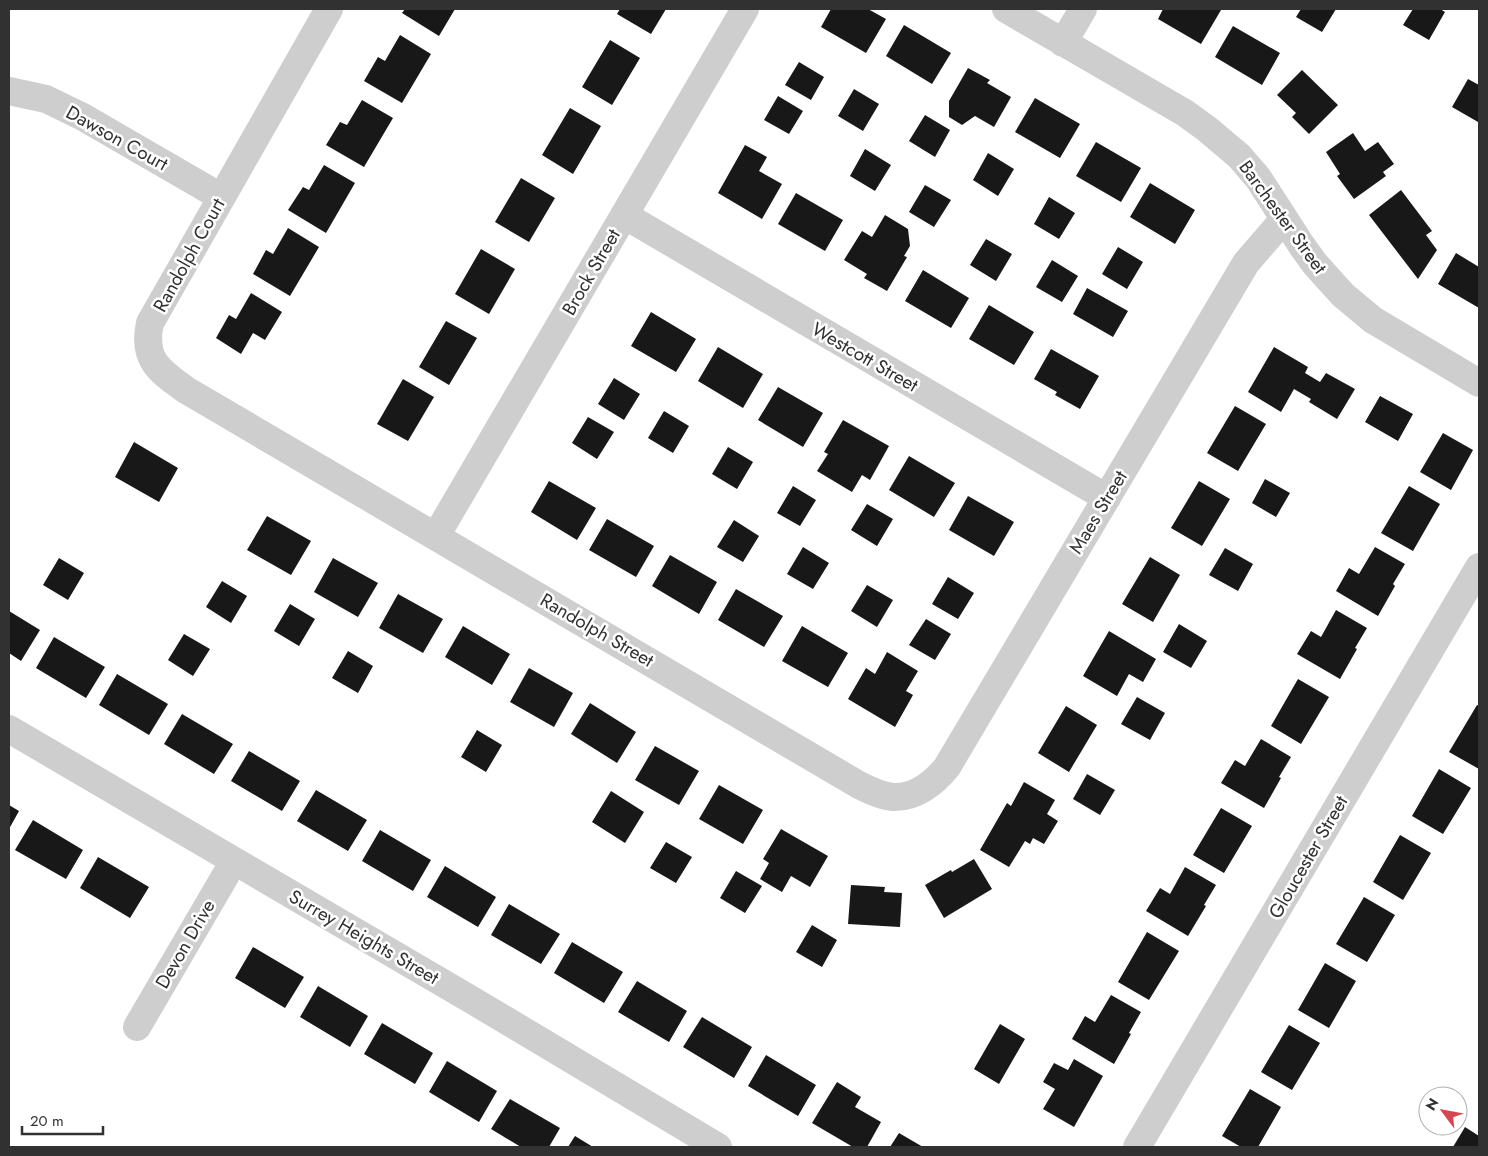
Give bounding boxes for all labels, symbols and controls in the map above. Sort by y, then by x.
street label: Dawson Court [61,99,173,177]
street label: Barchester Street [1233,155,1334,280]
street label: Randolph Court [147,193,232,317]
street label: Brock Street [555,223,627,320]
street label: Westcott Street [807,316,924,399]
street label: Maes Street [1062,465,1134,559]
street label: Randolph Street [535,587,659,674]
street label: Gloucester Street [1262,790,1354,923]
street label: Surrey Heights Street [284,883,444,991]
street label: Devon Drive [149,894,221,994]
north arrow [1418,1086,1468,1136]
text: N [1421,1094,1443,1114]
scale bar [22,1104,104,1136]
text: 20 m [30,1110,64,1132]

